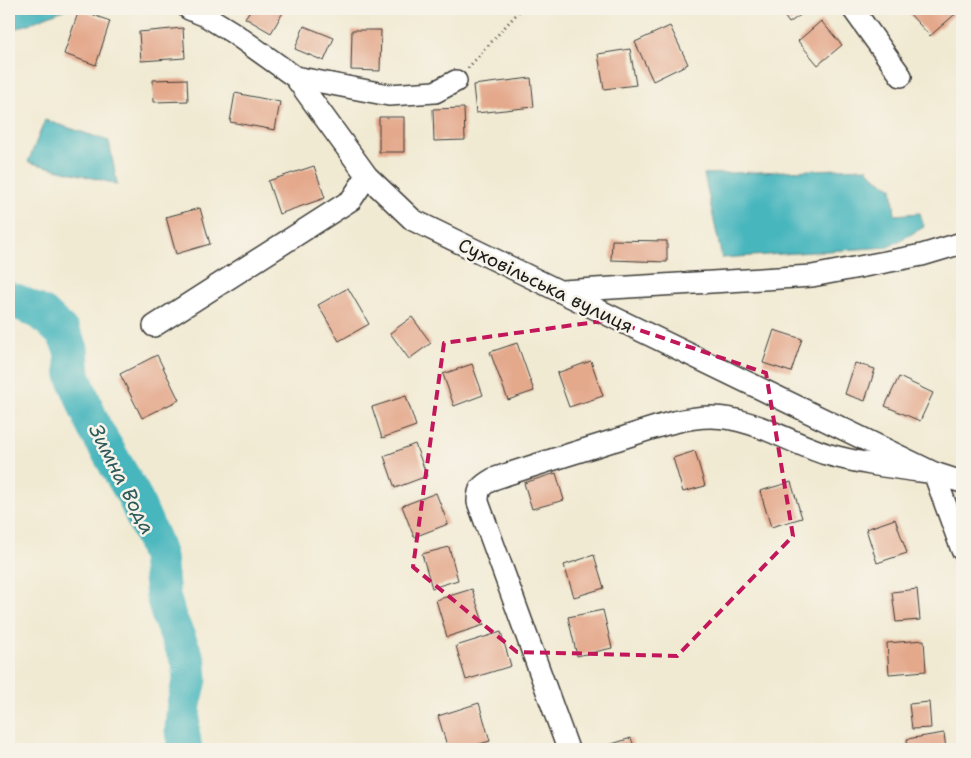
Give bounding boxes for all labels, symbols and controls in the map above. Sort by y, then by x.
street label: Суховільська вулиця [454,232,637,339]
water label: Зимна Вода [83,420,161,538]

